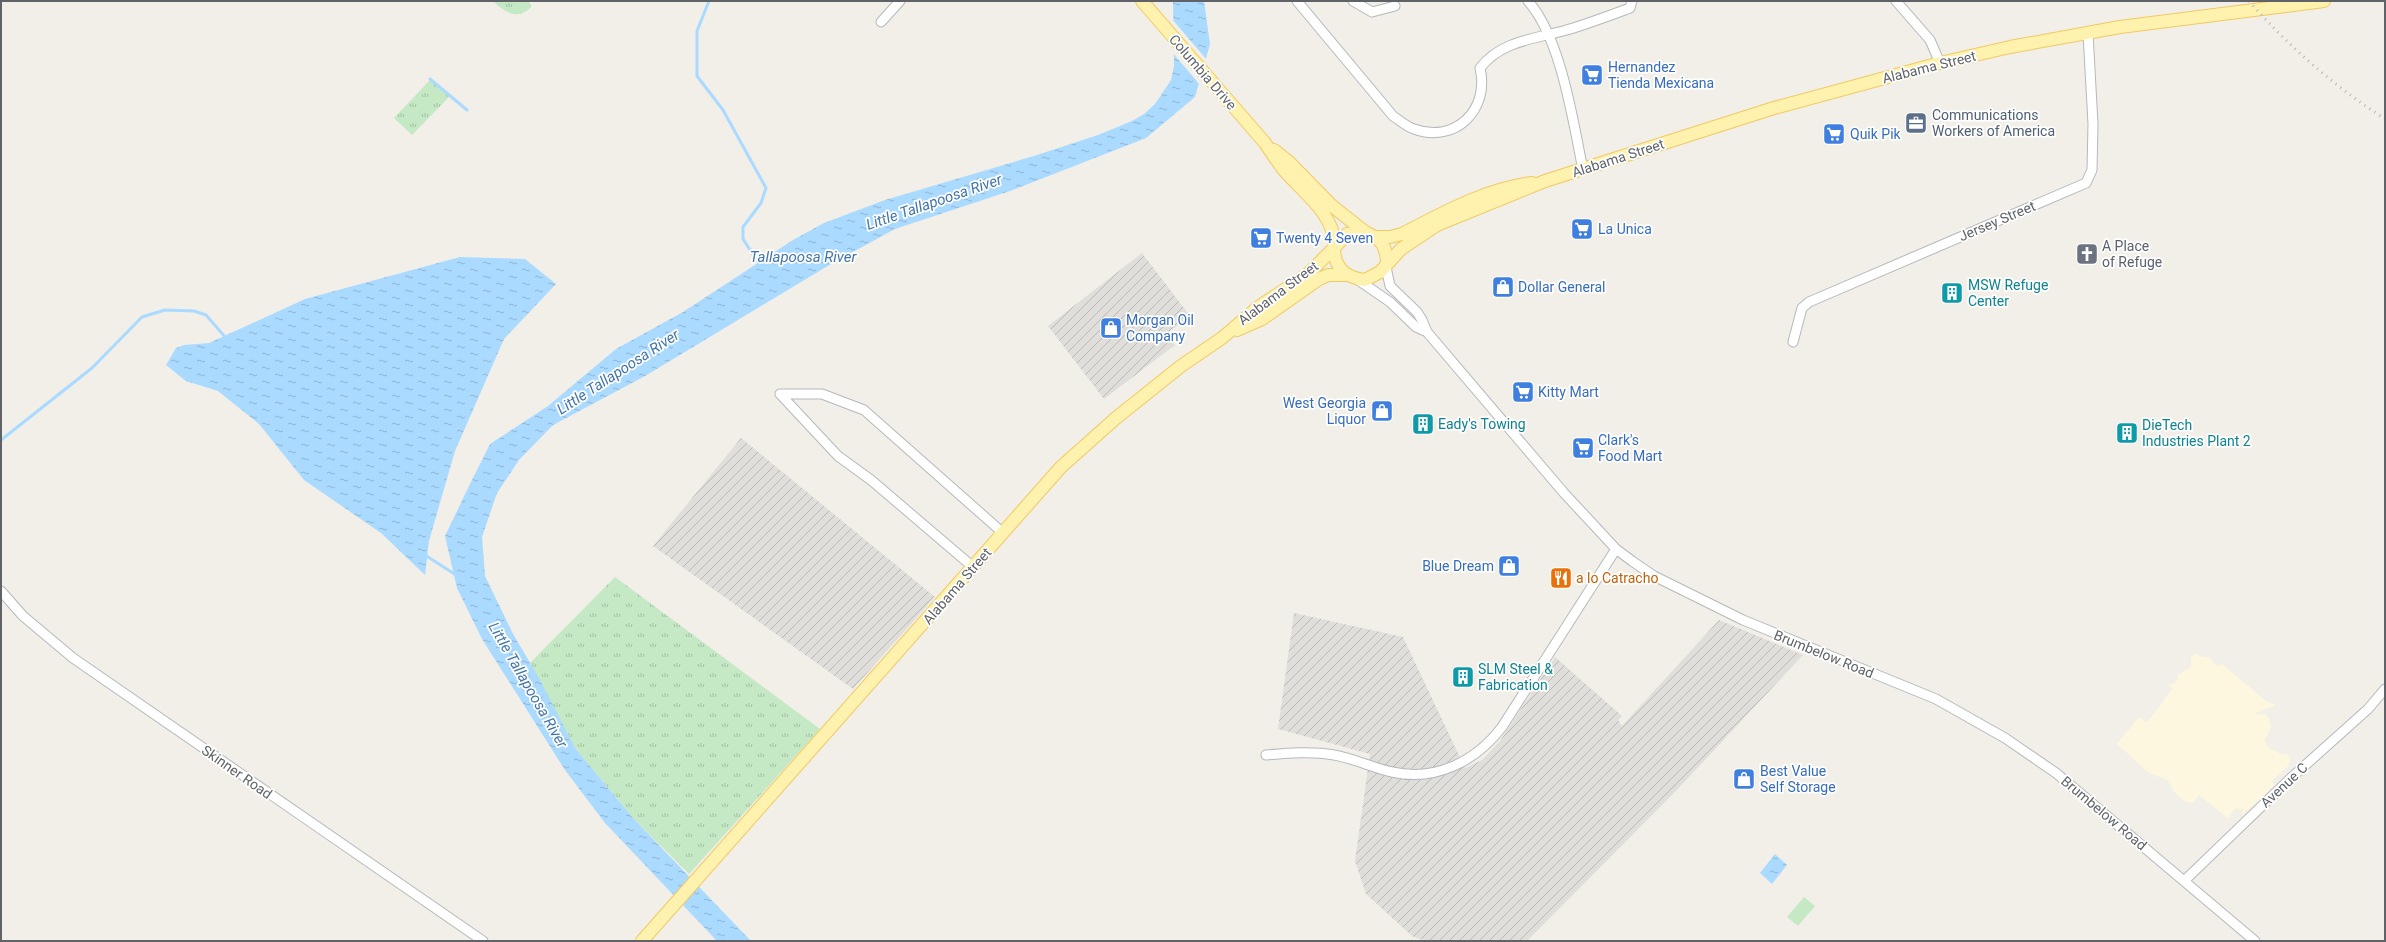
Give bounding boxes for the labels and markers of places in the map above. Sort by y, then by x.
place label: Hernandez Tienda Mexicana [1608,59,1714,91]
supermarket icon: Hernandez Tienda Mexicana [1579,62,1605,88]
place label: Communications Workers of America [1932,107,2055,139]
office icon: Communications Workers of America [1903,110,1929,136]
supermarket icon: Quik Pik [1821,121,1847,147]
place label: Quik Pik [1850,126,1902,142]
supermarket icon: La Unica [1569,216,1595,242]
place label: La Unica [1598,221,1652,237]
supermarket icon: Twenty 4 Seven [1248,225,1274,251]
place label: Twenty 4 Seven [1276,230,1373,246]
place label: A Place of Refuge [2102,238,2162,270]
church icon: A Place of Refuge [2074,241,2100,267]
shop icon: Dollar General [1490,274,1516,300]
place label: MSW Refuge Center [1968,277,2048,309]
place label: Dollar General [1518,279,1605,295]
building icon: MSW Refuge Center [1939,280,1965,306]
place label: Morgan Oil Company [1126,312,1194,344]
shop icon: Morgan Oil Company [1098,315,1124,341]
supermarket icon: Kitty Mart [1510,379,1536,405]
place label: Kitty Mart [1538,384,1599,400]
place label: West Georgia Liquor [1283,395,1366,427]
shop icon: West Georgia Liquor [1369,398,1395,424]
building icon: Eady's Towing [1410,411,1436,437]
place label: Eady's Towing [1438,416,1526,432]
place label: DieTech Industries Plant 2 [2142,417,2251,449]
building icon: DieTech Industries Plant 2 [2114,420,2140,446]
place label: Clark's Food Mart [1598,432,1663,464]
supermarket icon: Clark's Food Mart [1570,435,1596,461]
shop icon: Blue Dream [1496,553,1522,579]
place label: Blue Dream [1422,558,1494,574]
restaurant icon: a lo Catracho [1548,565,1574,591]
place label: a lo Catracho [1576,570,1658,586]
place label: SLM Steel & Fabrication [1478,661,1553,693]
building icon: SLM Steel & Fabrication [1450,664,1476,690]
place label: Best Value Self Storage [1760,763,1836,795]
shop icon: Best Value Self Storage [1731,766,1757,792]

